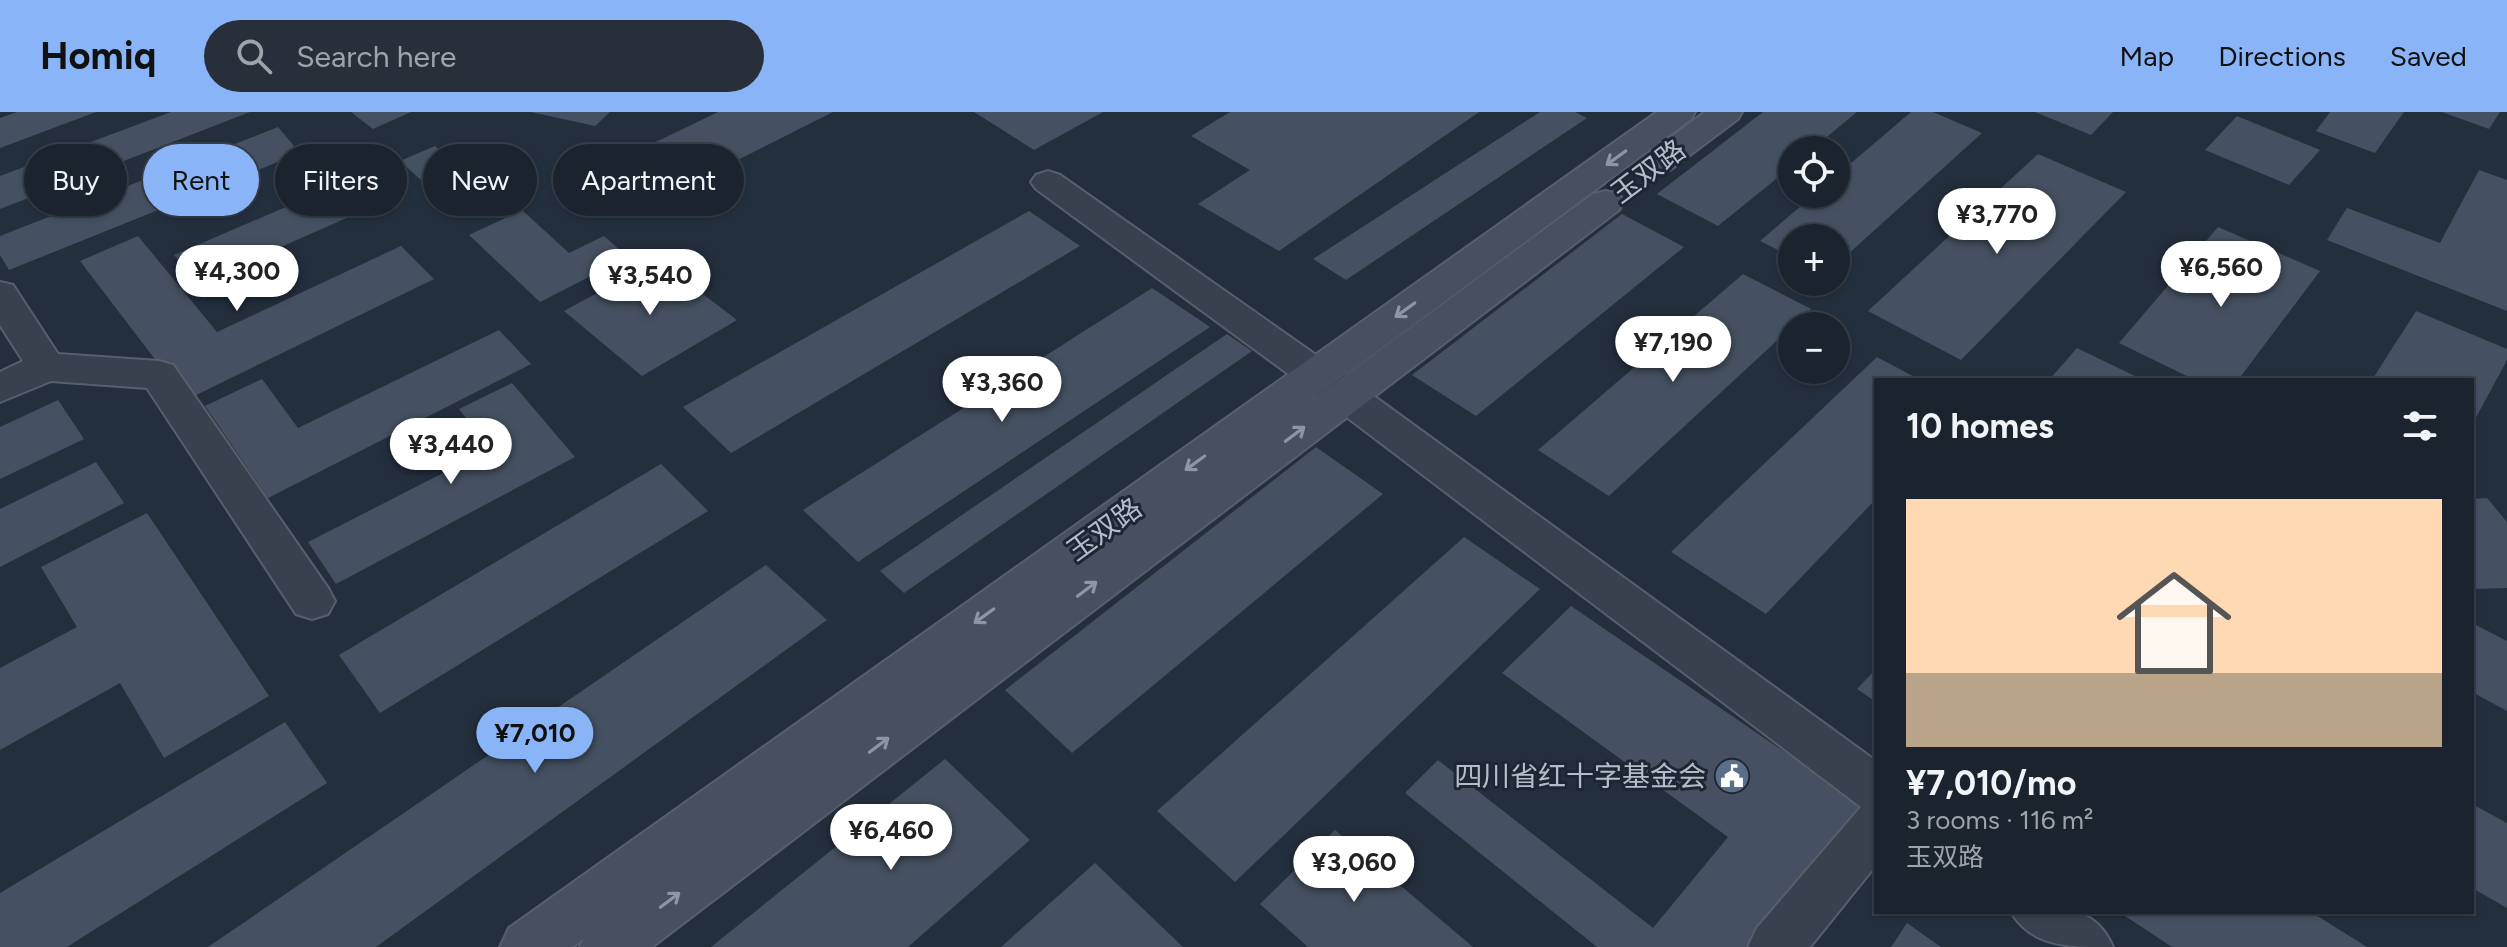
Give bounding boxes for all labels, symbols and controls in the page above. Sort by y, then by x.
search box [204,20,764,92]
text: Homiq [40,33,156,79]
icon: search [232,34,276,78]
text: Search here [296,38,456,75]
text: Map [2120,39,2174,73]
text: Directions [2218,39,2346,73]
text: Saved [2390,39,2467,73]
street label: 玉双路 [1604,132,1692,210]
map controls [1778,136,1850,384]
button: locate [1778,136,1850,208]
chip: Buy [24,144,127,216]
chip: Rent [143,144,259,216]
chip: Filters [275,144,407,216]
chip: New [423,144,537,216]
chip: Apartment [553,144,744,216]
one-way arrow [1605,150,1627,166]
pin: ¥3,770 [1932,188,2062,256]
text: ¥3,770 [1956,198,2038,230]
button: + [1778,224,1850,296]
pin: ¥6,560 [2156,241,2286,309]
pin: ¥4,300 [172,245,302,313]
pin: ¥3,540 [585,249,715,317]
text: ¥6,560 [2179,251,2263,283]
text: ¥4,300 [194,255,280,287]
text: ¥3,540 [607,259,693,291]
one-way arrow [1395,302,1417,319]
button: − [1778,312,1850,384]
pin: ¥7,190 [1608,316,1738,384]
text: ¥7,190 [1633,326,1713,358]
pin: ¥3,360 [937,356,1067,424]
text: ¥3,360 [960,366,1044,398]
icon: filters [2398,404,2442,448]
text: 10 homes [1906,406,2054,447]
pin: ¥3,440 [386,418,516,486]
one-way arrow [1284,426,1306,442]
text: ¥3,440 [408,428,494,460]
one-way arrow [1185,454,1206,471]
street label: 玉双路 [1060,491,1148,567]
icon: home [2102,551,2246,695]
one-way arrow [1076,581,1097,598]
one-way arrow [974,608,996,624]
pin: ¥7,010 [470,707,600,775]
text: ¥7,010 [494,717,576,749]
one-way arrow [867,736,889,753]
public building icon: 四川省红十字基金会 [1713,757,1751,795]
place label: 四川省红十字基金会 [1454,759,1706,793]
text: ¥7,010/mo [1906,763,2076,804]
pin: ¥6,460 [826,804,956,872]
text: 3 rooms · 116 m² [1906,804,2093,836]
text: ¥6,460 [848,814,934,846]
pin: ¥3,060 [1289,836,1419,904]
text: 玉双路 [1906,841,1984,873]
text: ¥3,060 [1311,846,1397,878]
one-way arrow [659,892,680,909]

